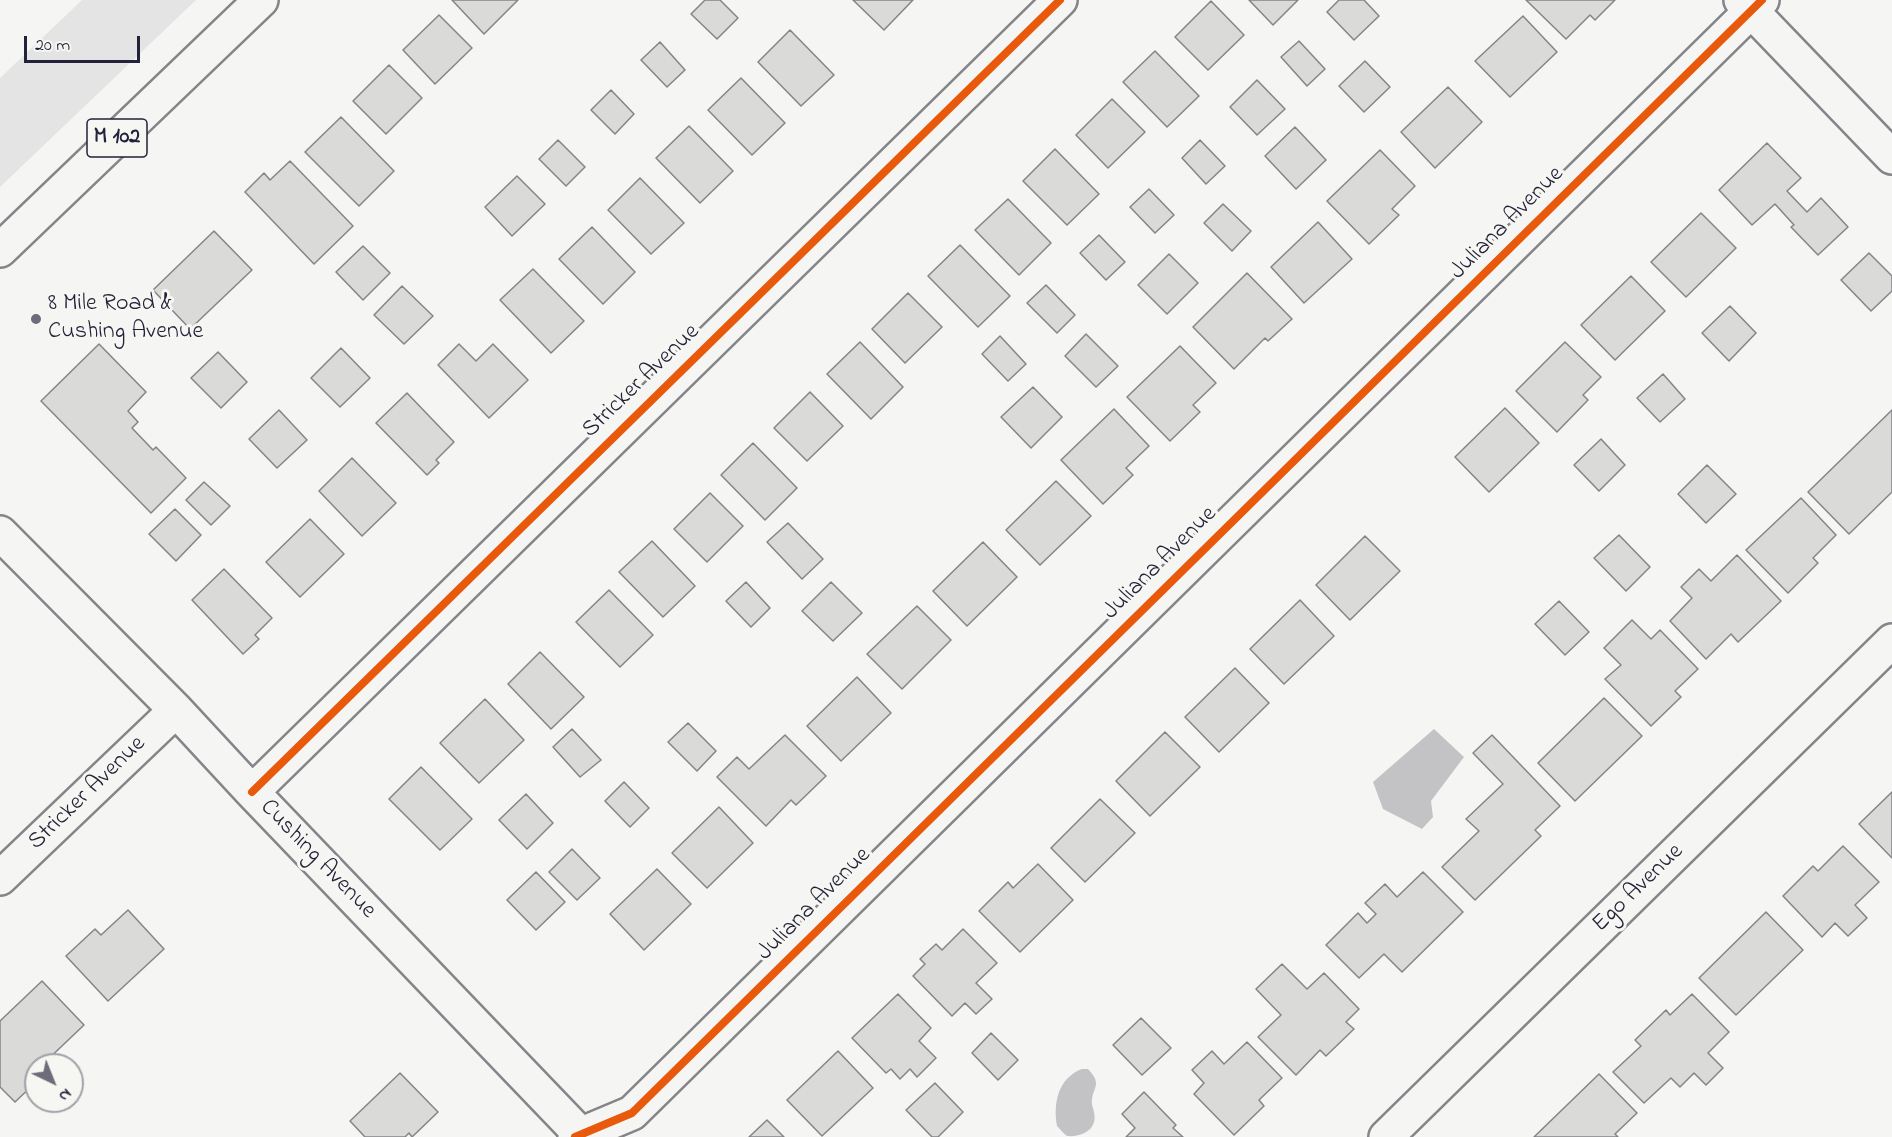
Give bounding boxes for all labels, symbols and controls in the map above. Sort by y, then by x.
scale bar [27,24,142,62]
text: 20 m [35,33,70,59]
road number: M 102 [87,119,147,157]
street label: Juliana Avenue [1445,161,1571,287]
place label: 8 Mile Road & Cushing Avenue [48,291,203,347]
marker: 8 Mile Road & Cushing Avenue [29,312,43,326]
street label: Stricker Avenue [577,319,707,445]
street label: Juliana Avenue [1098,501,1224,627]
street label: Stricker Avenue [23,731,153,857]
street label: Cushing Avenue [253,794,381,926]
street label: Ego Avenue [1587,838,1691,940]
street label: Juliana Avenue [752,842,878,968]
north arrow [24,1053,84,1113]
text: N [53,1082,77,1107]

